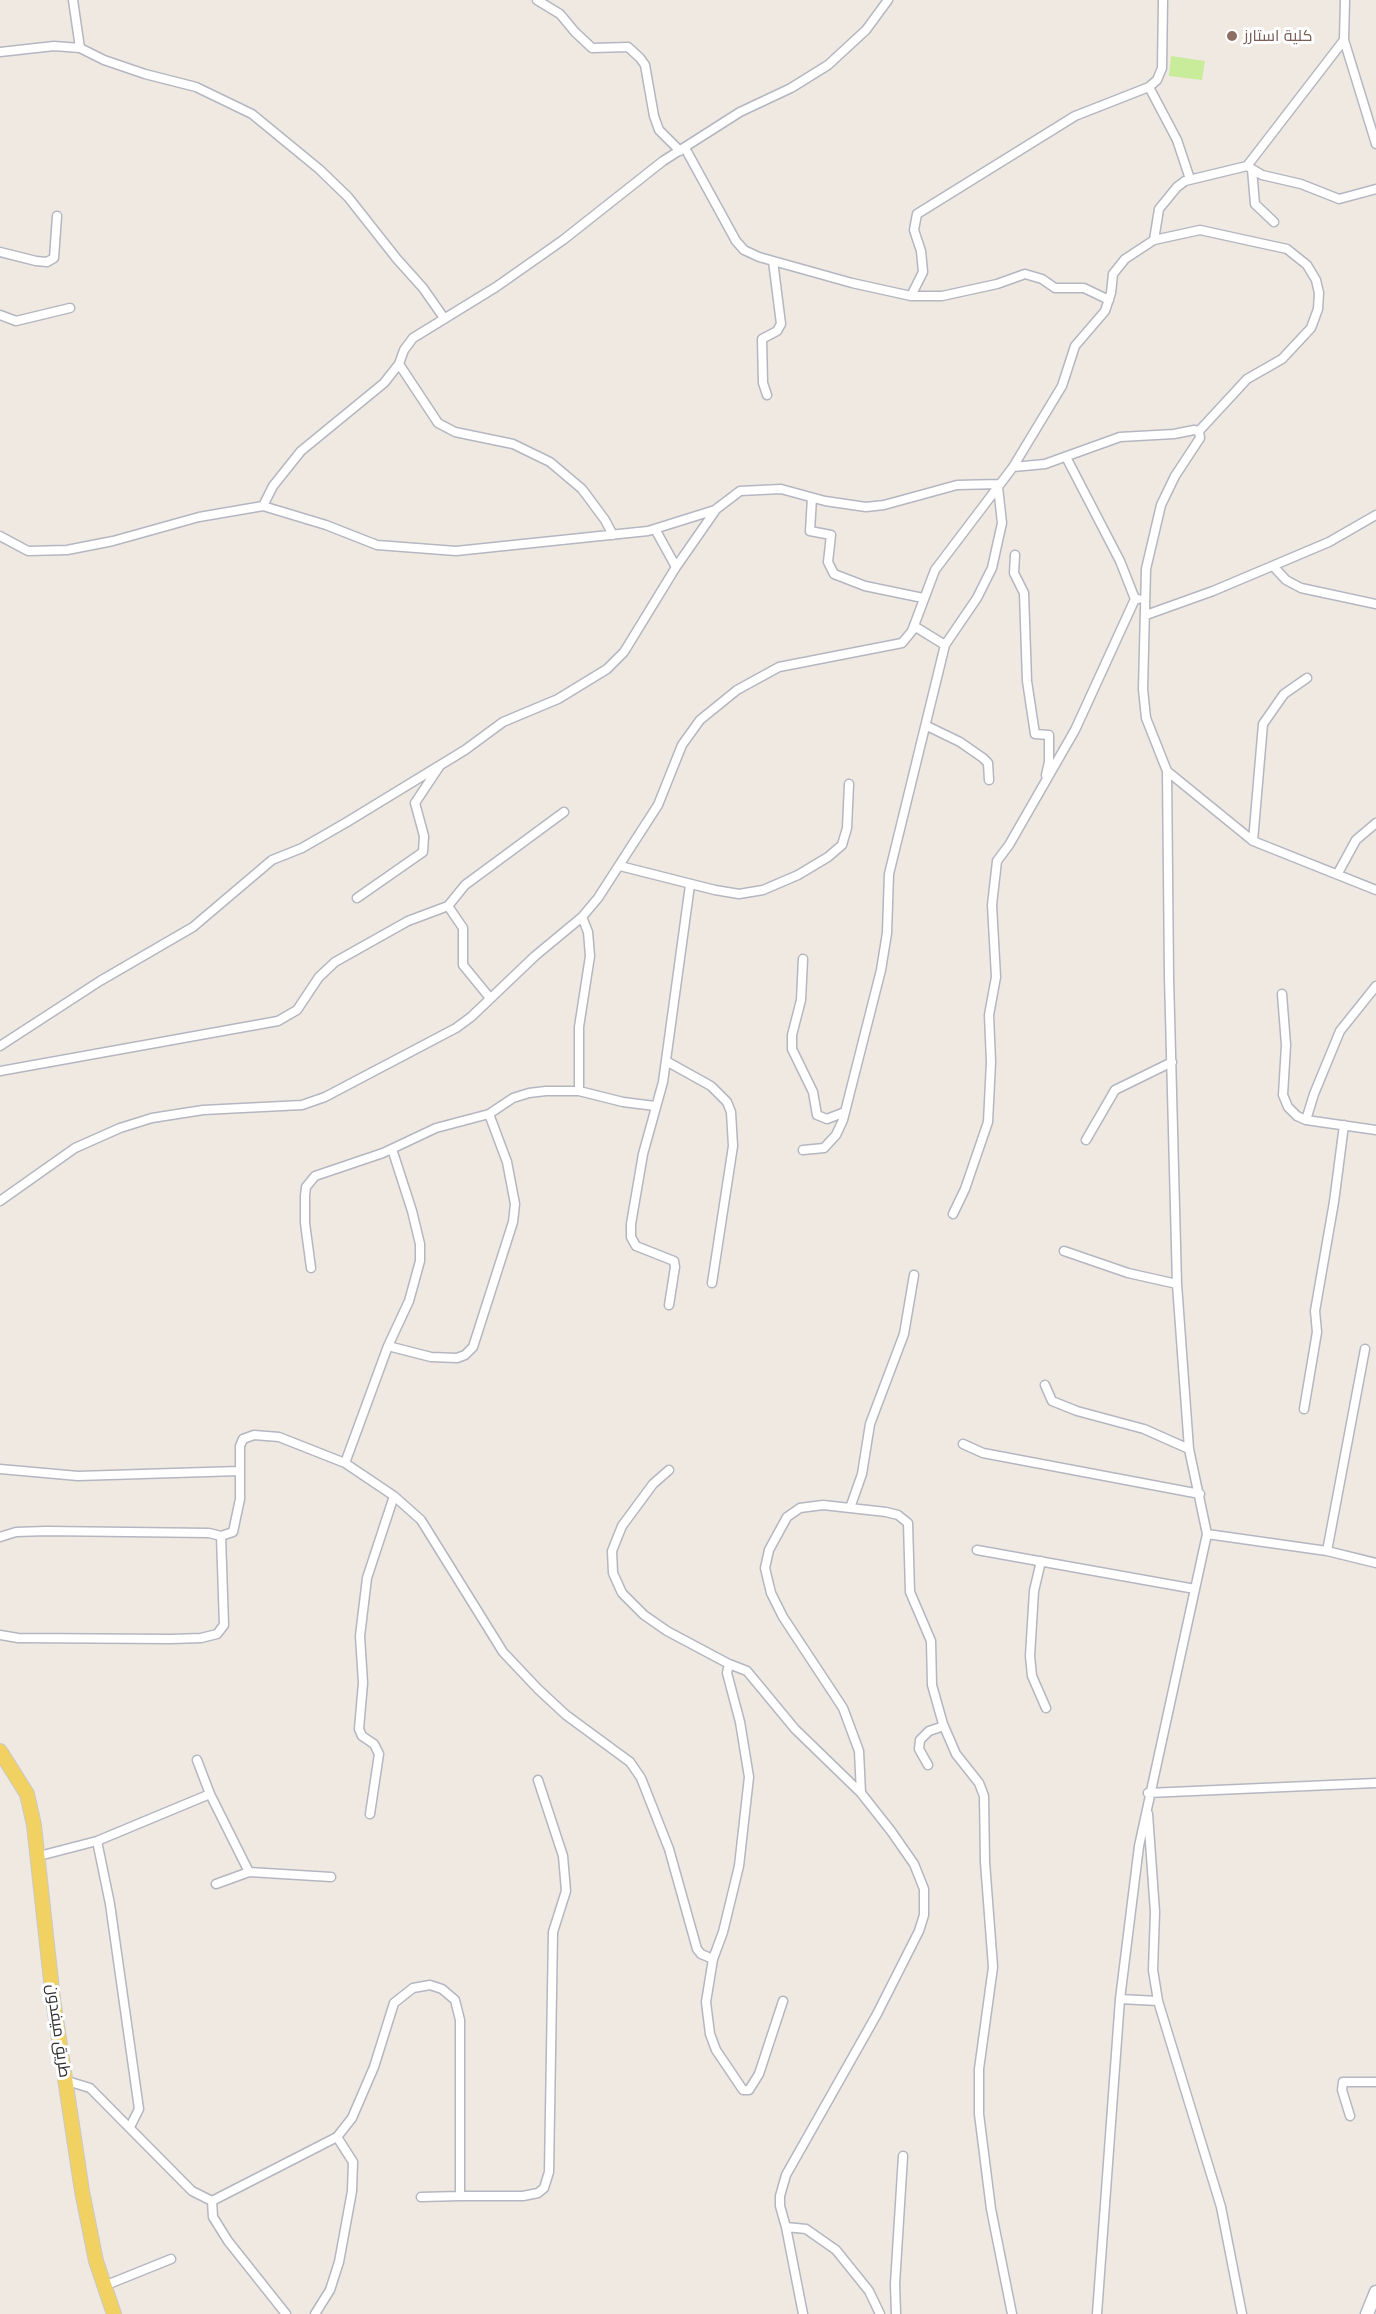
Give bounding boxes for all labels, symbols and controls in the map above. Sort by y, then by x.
place label: كلية استارز [1244,26,1313,46]
marker: كلية استارز [1225,29,1239,43]
street label: طريق ميفدون [42,1983,74,2079]

